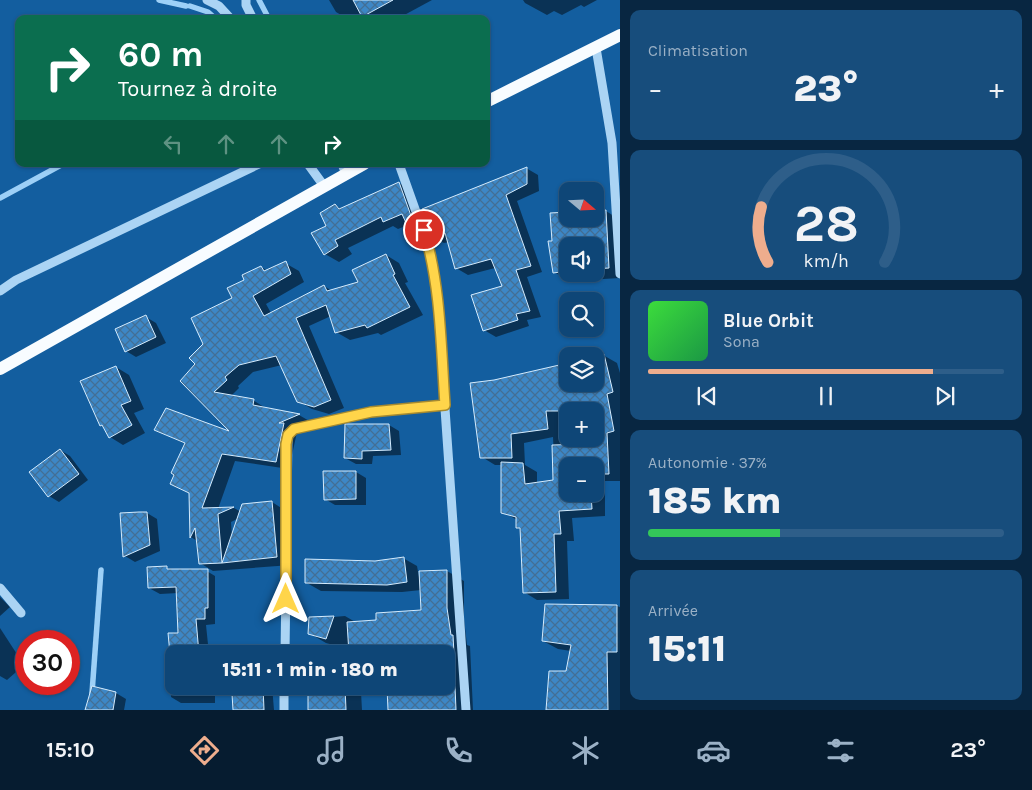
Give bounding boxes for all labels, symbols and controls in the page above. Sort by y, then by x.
text: 60 m [118,34,203,75]
icon: right [35,35,100,100]
text: Climatisation [648,41,748,60]
text: 23° [793,66,859,111]
text: − [648,72,663,105]
text: + [989,72,1004,105]
text: Tournez à droite [118,76,277,102]
icon: left [159,130,187,158]
icon: ahead [212,130,240,158]
icon: ahead [265,130,293,158]
icon: right [318,130,346,158]
north arrow [559,182,604,228]
map controls [559,182,604,502]
text: 28 [793,193,859,254]
pin [403,209,445,251]
icon: arrive [410,216,438,244]
button: sound [559,237,604,282]
text: km/h [803,251,849,272]
button: search [559,292,604,337]
text: Blue Orbit [723,310,814,332]
text: Sona [723,332,760,351]
button: layers [559,347,604,392]
icon: previous [693,382,721,410]
icon: pause [812,382,840,410]
icon: next [931,382,959,410]
button: + [559,402,604,447]
text: Autonomie · 37% [648,453,767,472]
button: − [559,457,604,502]
text: 185 km [648,478,782,523]
position arrow [259,572,311,624]
text: Arrivée [648,601,698,620]
text: 15:11 [648,626,726,671]
speed limit sign: 30 [15,630,80,695]
text: 15:11 · 1 min · 180 m [222,659,398,681]
icon: directions [187,733,222,768]
icon: music [314,733,349,768]
icon: phone [441,733,476,768]
icon: climate [568,733,603,768]
icon: car [696,733,731,768]
icon: filters [823,733,858,768]
text: 15:10 [46,737,94,763]
text: 23° [950,737,986,763]

